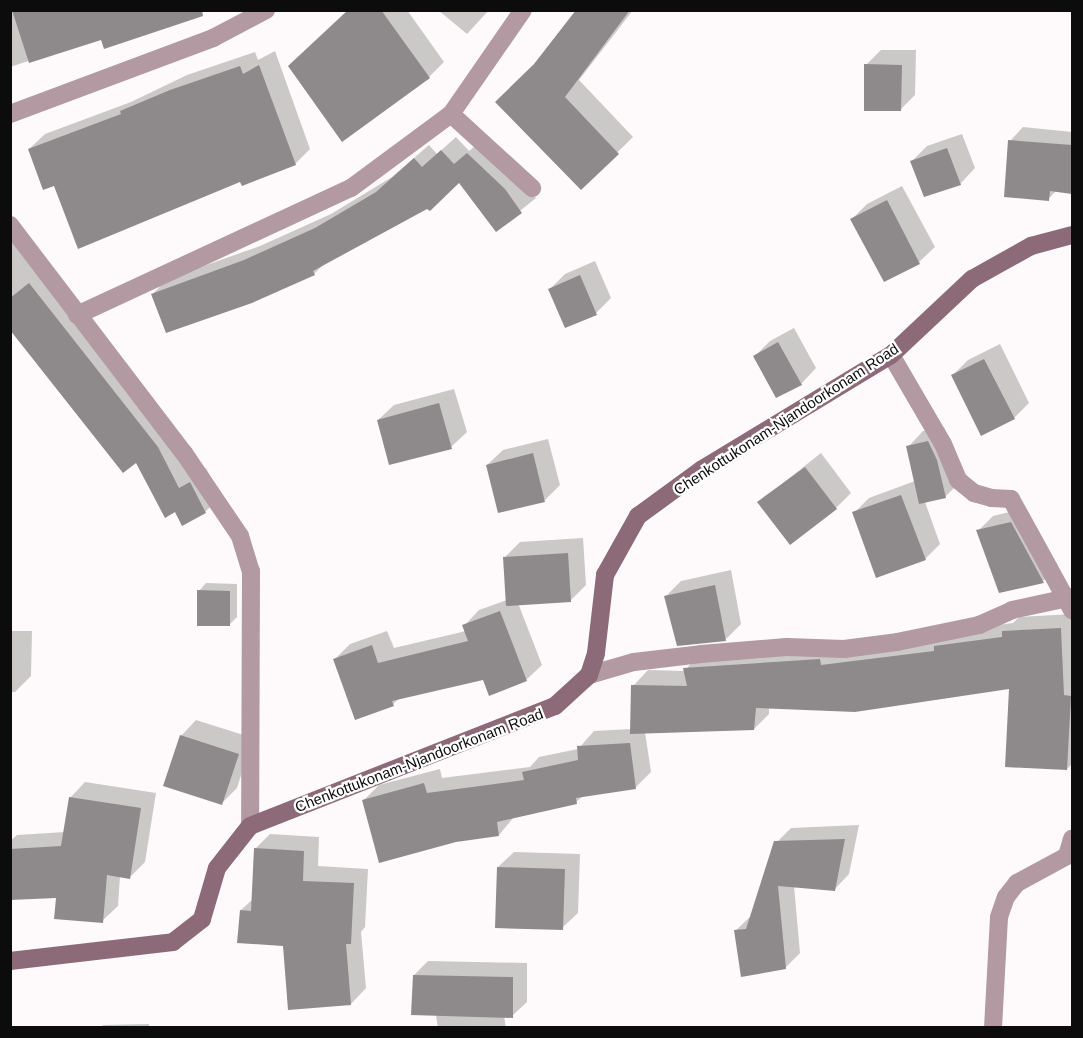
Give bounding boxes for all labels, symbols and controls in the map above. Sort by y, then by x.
street label: Chenkottukonam-Njandoorkonam Road [670,339,902,499]
street label: Chenkottukonam-Njandoorkonam Road [292,704,546,816]

